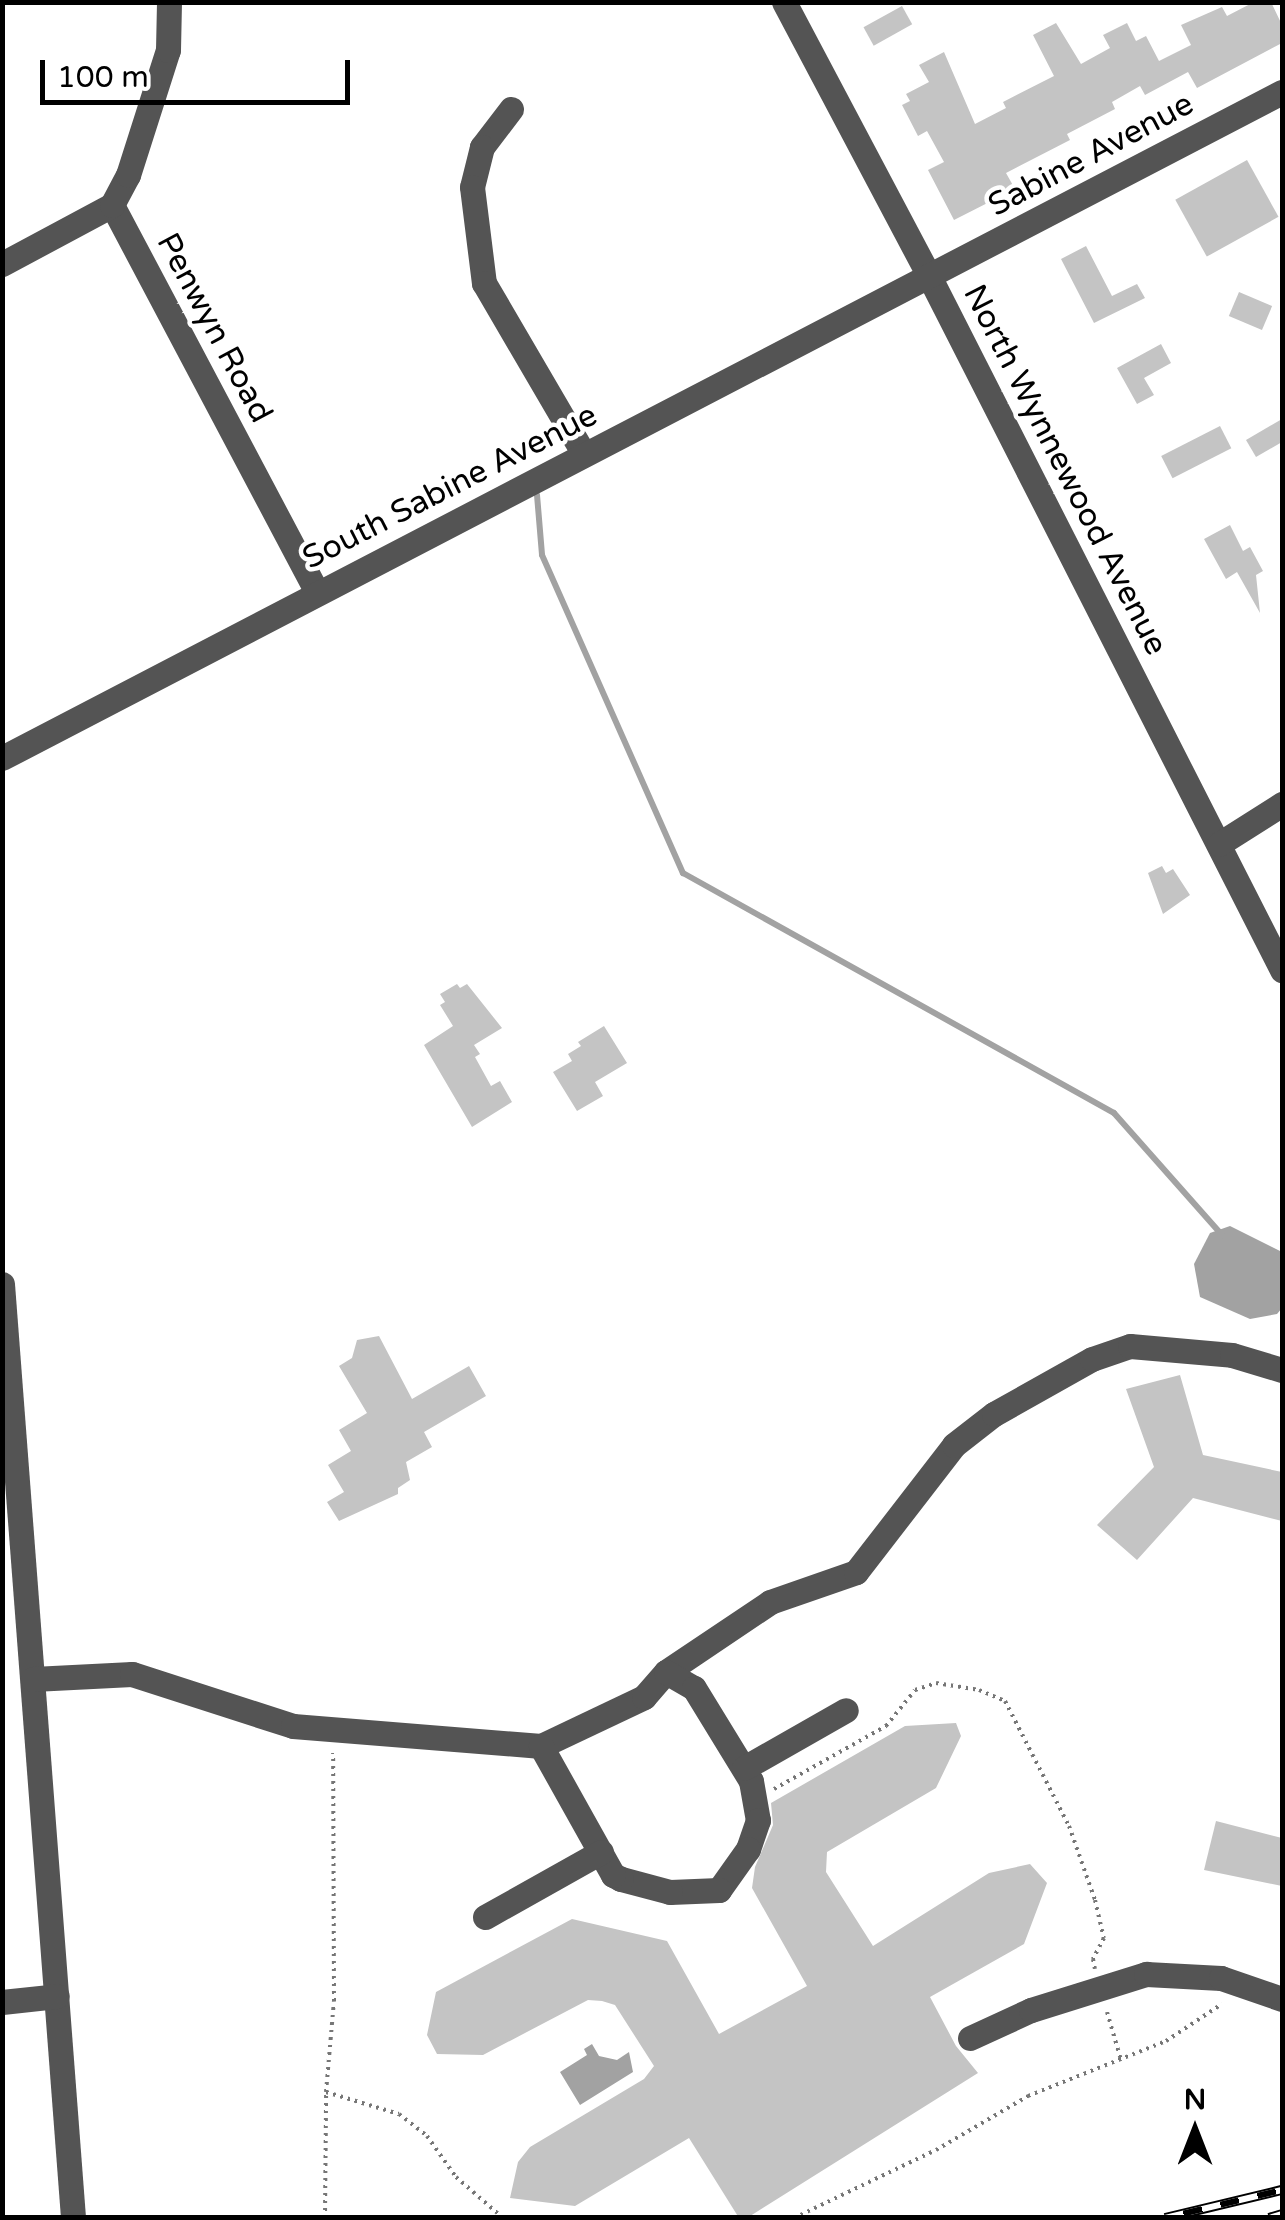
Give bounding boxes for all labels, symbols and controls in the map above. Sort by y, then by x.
scale bar [45,40,355,102]
text: 100 m [57,59,149,96]
street label: Sabine Avenue [982,85,1200,225]
street label: Penwyn Road [148,227,280,429]
street label: North Wynnewood Avenue [955,279,1175,661]
street label: South Sabine Avenue [296,396,604,578]
north arrow [1145,2080,1245,2180]
text: N [1184,2083,1206,2117]

